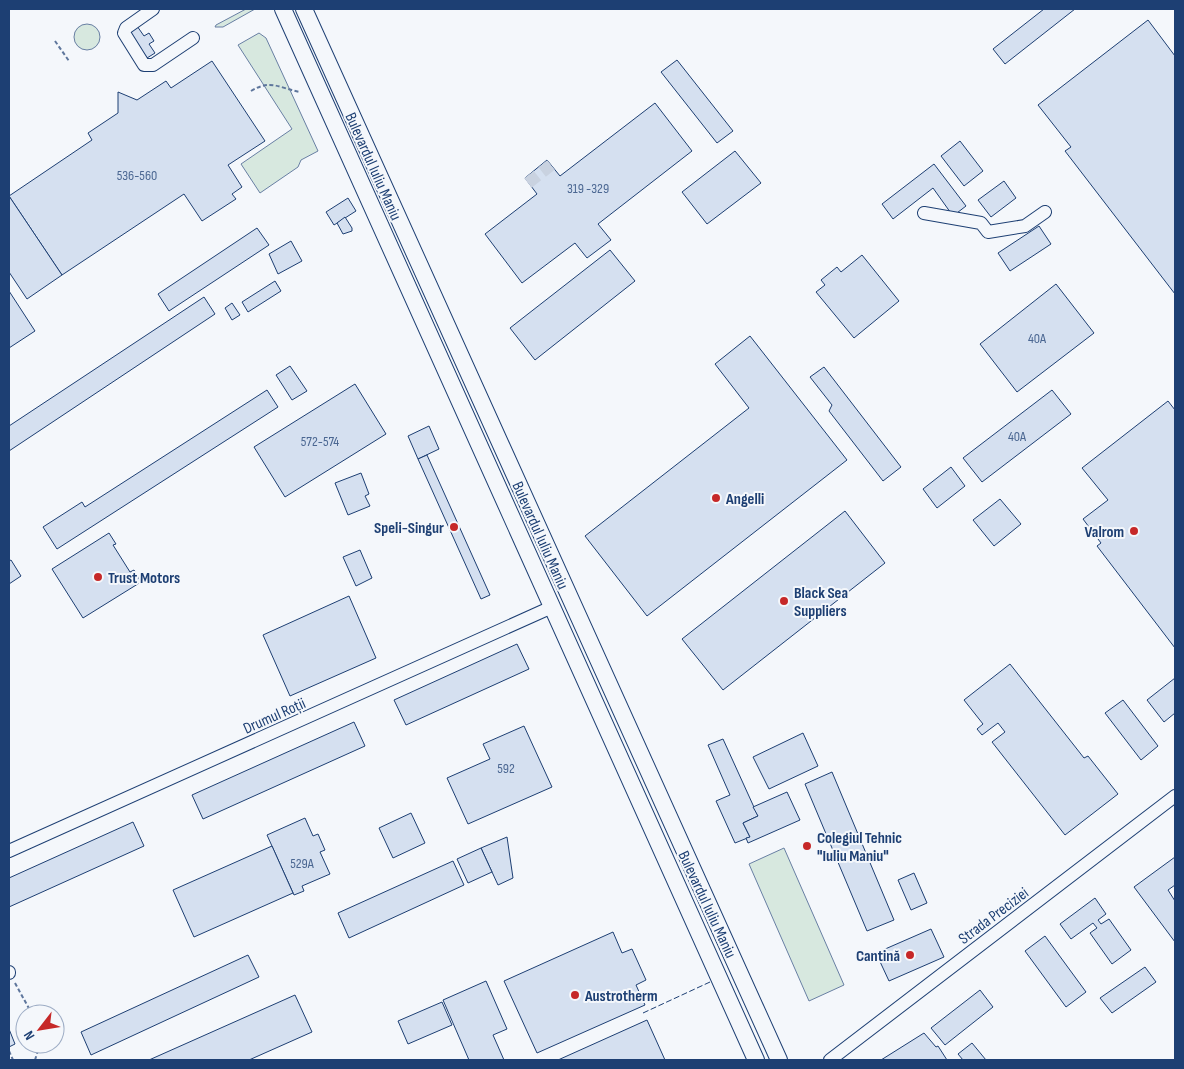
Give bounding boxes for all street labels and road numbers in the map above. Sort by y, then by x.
street label: Bulevardul Iuliu Maniu [340,110,405,223]
street label: Bulevardul Iuliu Maniu [507,479,572,592]
street label: Drumul Roții [240,694,309,739]
street label: Bulevardul Iuliu Maniu [674,848,740,961]
street label: Strada Preciziei [955,884,1033,949]

